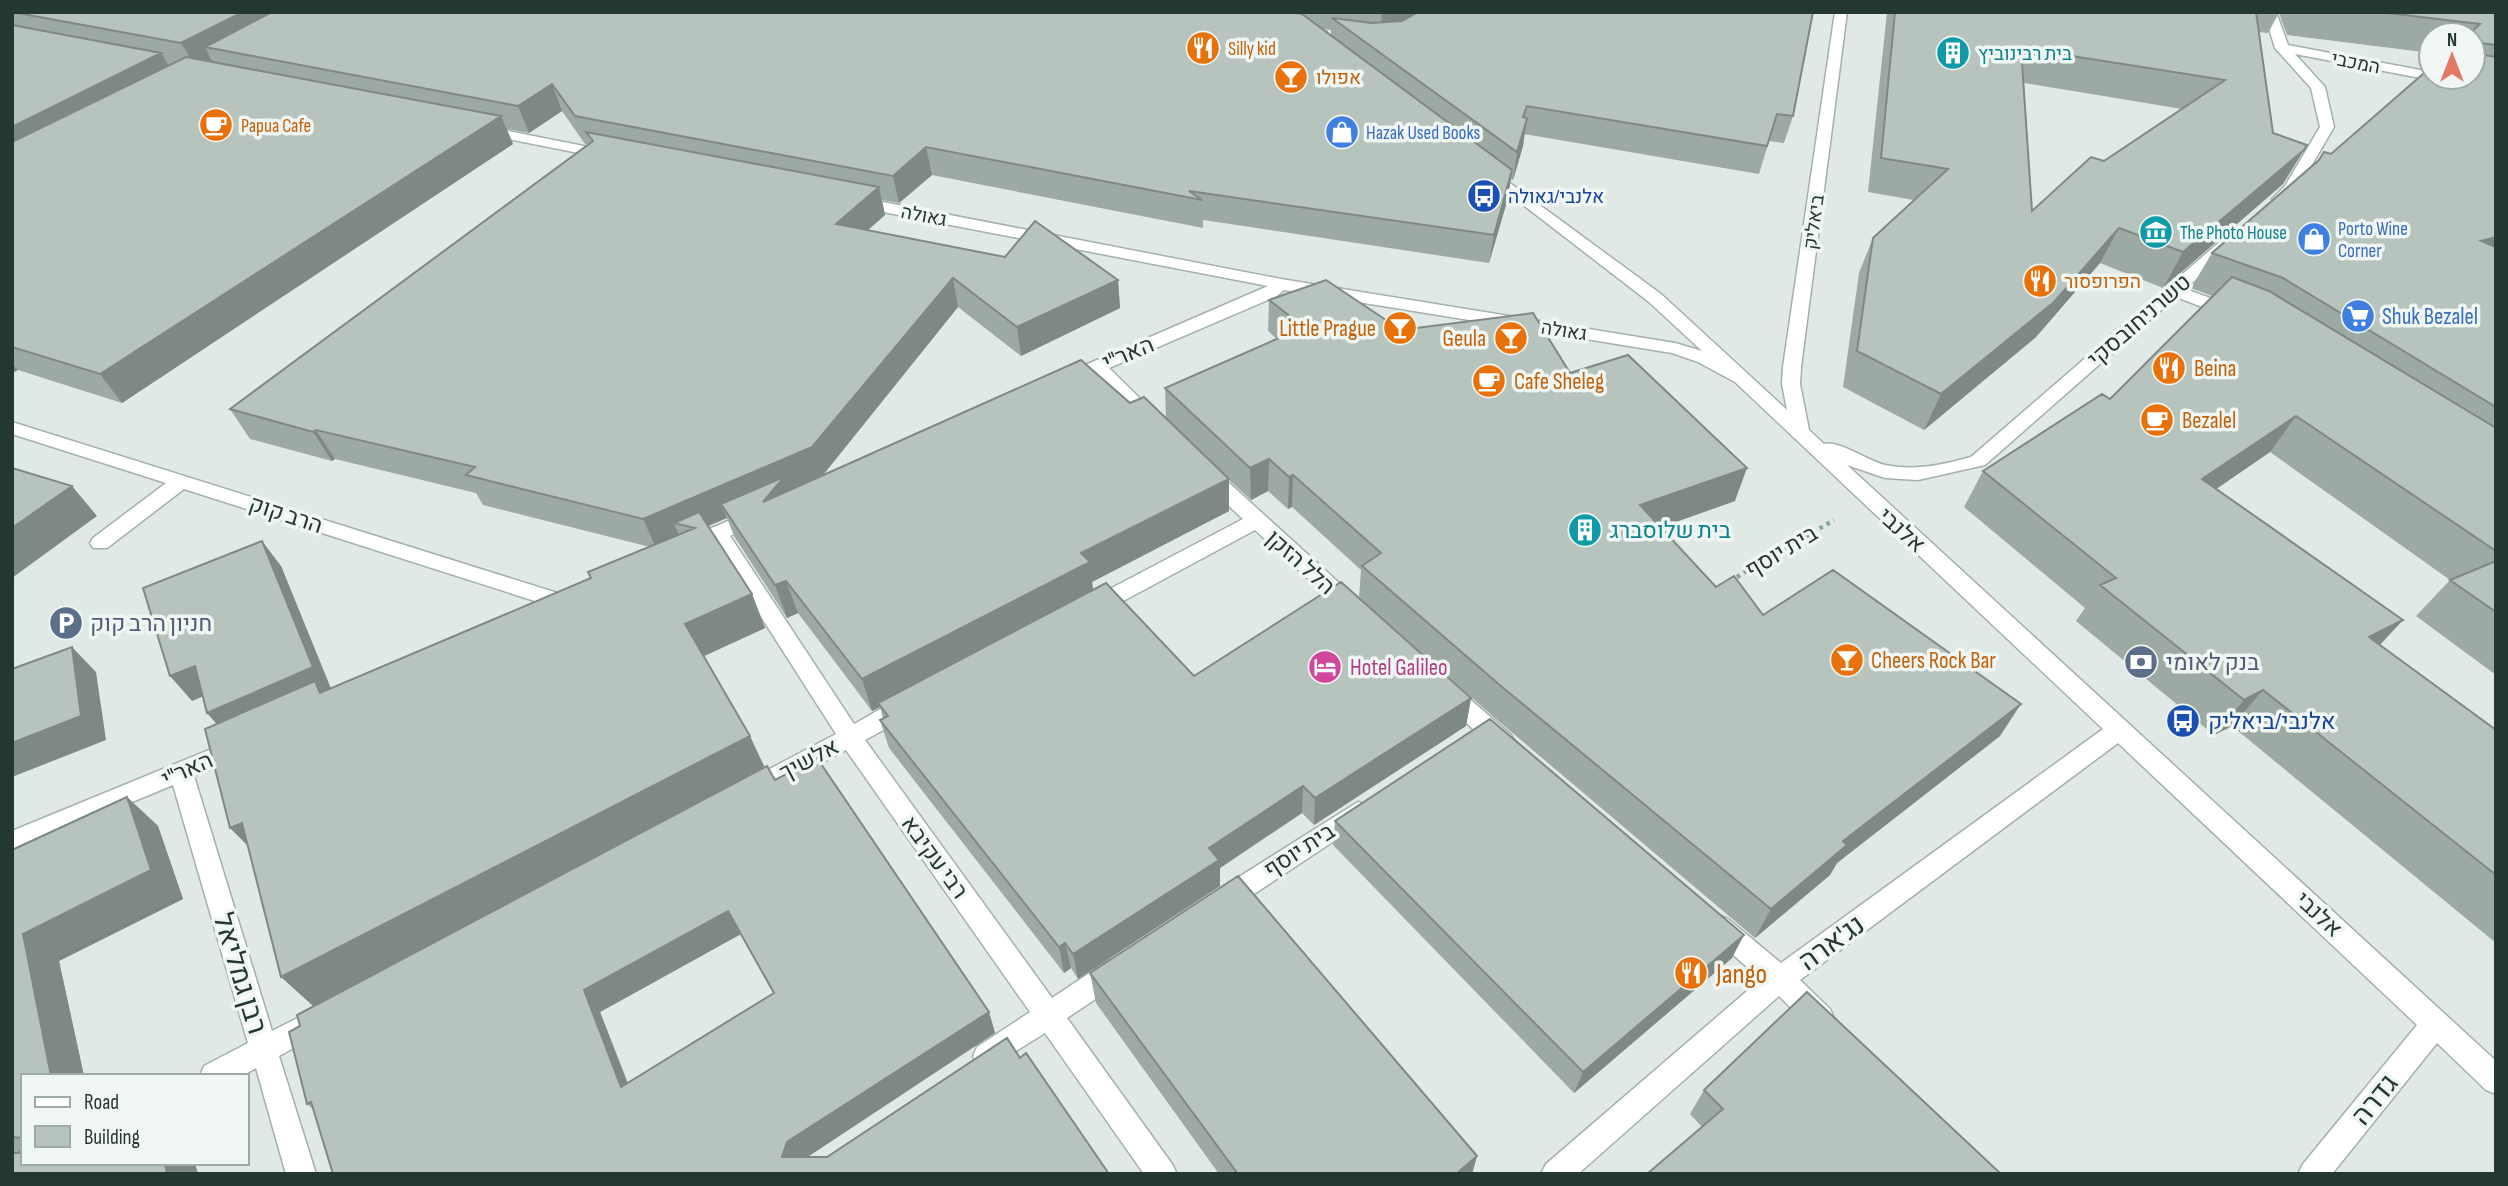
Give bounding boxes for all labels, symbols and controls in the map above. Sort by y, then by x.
north arrow [2417,21,2487,91]
restaurant icon: Silly kid [1184,29,1222,67]
text: N [2447,29,2457,52]
building icon: בית רבינוביץ [1934,34,1972,72]
place label: Silly kid [1228,38,1276,61]
place label: בית רבינוביץ [1978,43,2072,66]
street label: המכבי [2329,47,2382,79]
bar icon: אפולו [1272,58,1310,96]
place label: אפולו [1316,67,1361,90]
cafe icon: Papua Cafe [197,106,235,144]
shop icon: Hazak Used Books [1323,113,1361,151]
place label: Papua Cafe [241,115,311,138]
place label: Hazak Used Books [1366,122,1480,145]
bus stop icon: אלנבי/גאולה [1465,177,1503,215]
place label: אלנבי/גאולה [1508,186,1604,209]
street label: ביאליק [1799,193,1830,251]
street label: גאולה [899,201,949,232]
museum icon: The Photo House [2137,213,2175,251]
place label: Porto Wine Corner [2338,218,2408,263]
shop icon: Porto Wine Corner [2295,220,2333,258]
place label: The Photo House [2180,222,2287,245]
restaurant icon: הפרופסור [2021,262,2059,300]
street label: טשרניחובסקי [2082,268,2197,373]
place label: הפרופסור [2064,271,2141,294]
supermarket icon: Shuk Bezalel [2339,297,2377,335]
place label: Shuk Bezalel [2382,303,2478,331]
bar icon: Little Prague [1381,309,1419,347]
place label: Little Prague [1279,315,1376,343]
street label: גאולה [1539,317,1588,346]
bar icon: Geula [1492,319,1530,357]
place label: Geula [1442,325,1486,353]
street label: האר"י [1098,331,1158,377]
restaurant icon: Beina [2150,349,2188,387]
place label: Beina [2194,355,2236,383]
cafe icon: Cafe Sheleg [1470,362,1508,400]
place label: Cafe Sheleg [1514,368,1604,396]
cafe icon: Bezalel [2138,401,2176,439]
place label: Bezalel [2182,407,2236,435]
street label: הרב קוק [245,490,326,540]
street label: אלנבי [1872,502,1931,559]
building icon: בית שלוסברג [1566,511,1604,549]
place label: בית שלוסברג [1610,517,1731,545]
street label: בית יוסף [1740,519,1823,584]
street label: הלל הזקן [1260,524,1341,601]
parking icon: חניון הרב קוק [47,604,85,642]
place label: חניון הרב קוק [90,610,212,638]
bar icon: Cheers Rock Bar [1828,641,1866,679]
bank icon: בנק לאומי [2122,643,2160,681]
place label: Cheers Rock Bar [1871,647,1996,675]
hotel icon: Hotel Galileo [1306,648,1344,686]
place label: בנק לאומי [2166,649,2259,677]
place label: Hotel Galileo [1350,654,1448,682]
bus stop icon: אלנבי/ביאליק [2164,702,2202,740]
place label: אלנבי/ביאליק [2208,708,2336,736]
street label: אלשיך [775,733,844,787]
street label: האר"י [157,746,217,794]
street label: רבי עקיבא [895,811,974,904]
street label: בית יוסף [1259,818,1340,884]
street label: אלנבי [2289,886,2348,943]
street label: נג'ארה [1792,908,1871,978]
street label: רבן גמליאל [206,909,274,1038]
restaurant icon: Jango [1672,954,1710,992]
place label: Jango [1715,958,1767,991]
street label: גדרה [2345,1068,2405,1132]
legend [21,1074,248,1165]
text: Road [84,1090,119,1115]
text: Building [84,1125,140,1150]

